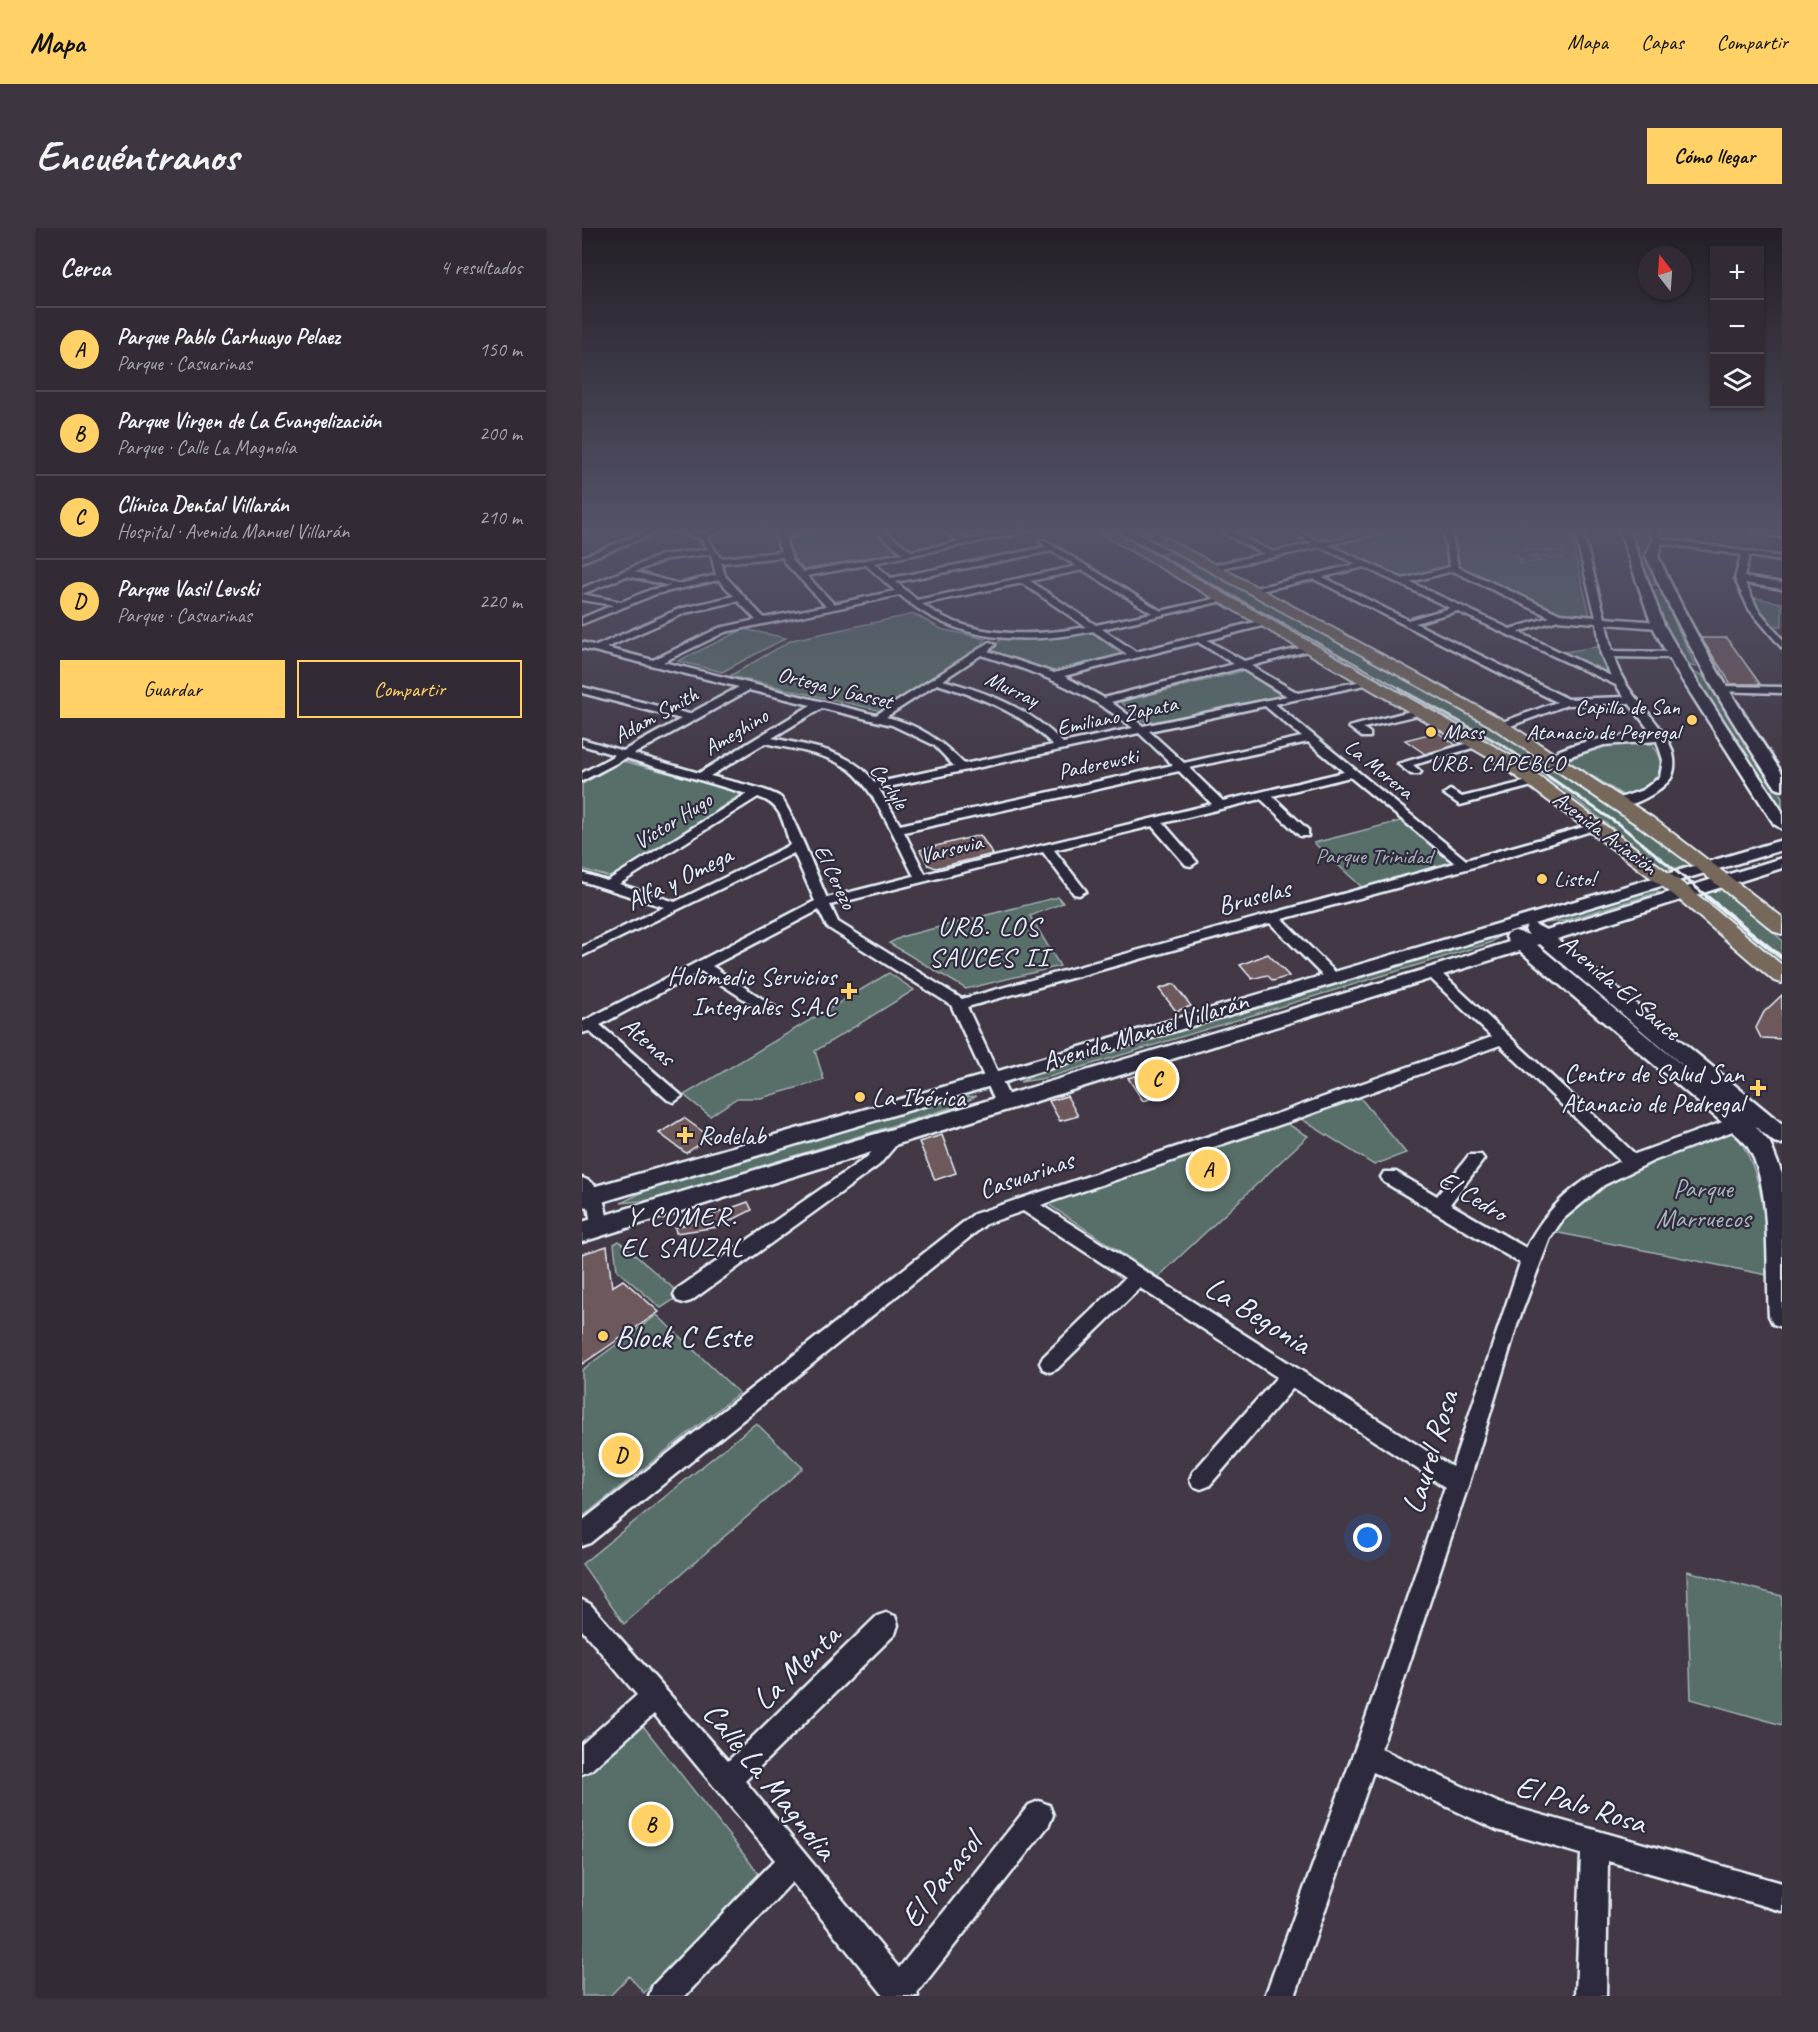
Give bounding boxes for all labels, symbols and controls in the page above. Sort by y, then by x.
text: Mapa [30,25,85,60]
text: Mapa [1567,29,1608,55]
text: Capas [1641,29,1684,55]
text: Compartir [1717,29,1788,55]
button: Cómo llegar [1647,128,1782,184]
text: Encuéntranos [36,130,238,183]
north arrow [1638,246,1692,300]
map controls [1710,246,1764,408]
button: + [1710,246,1764,300]
text: Cerca [60,251,110,284]
text: 4 resultados [440,255,522,280]
button: − [1710,300,1764,354]
text: Parque Pablo Carhuayo Pelaez [117,323,340,351]
text: A [74,337,85,362]
text: 150 m [479,337,522,362]
text: Parque · Casuarinas [117,351,252,376]
button: layers [1710,354,1764,408]
text: Parque Virgen de La Evangelización [117,407,381,435]
text: B [74,421,85,446]
text: 200 m [479,421,522,446]
text: Parque · Calle La Magnolia [117,435,296,460]
text: Clínica Dental Villarán [117,491,289,519]
text: C [75,505,84,530]
text: 210 m [479,505,522,530]
text: Hospital · Avenida Manuel Villarán [117,519,349,544]
text: Parque Vasil Levski [117,575,258,603]
text: D [74,589,85,614]
text: 220 m [479,589,522,614]
text: Parque · Casuarinas [117,603,252,628]
button: Guardar [60,660,285,718]
button: Compartir [297,660,522,718]
street label: Ortega y Gasset [775,660,898,716]
street label: Murray [981,664,1046,715]
street label: Adam Smith [609,680,704,750]
street label: Emiliano Zapata [1054,689,1181,742]
place label: Capilla de San Atanacio de Pegregal [1526,693,1684,746]
street label: Ameghino [699,701,774,762]
marker: Capilla de San Atanacio de Pegregal [1685,713,1699,727]
place label: Mass [1443,718,1485,746]
marker: Mass [1424,725,1438,739]
street label: La Morera [1339,733,1420,806]
street label: Paderewski [1056,741,1143,786]
district label: URB. CAPEBCO [1430,749,1567,777]
street label: Carlyle [863,757,916,816]
street label: Víctor Hugo [629,785,718,856]
street label: Avenida Aviación [1547,785,1664,882]
street label: Varsovia [917,827,987,870]
street label: Alfa y Omega [620,837,740,918]
street label: El Cerezo [808,840,863,915]
park label: Parque Trinidad [1315,842,1436,870]
place label: Listo! [1554,865,1599,893]
street label: Bruselas [1214,871,1296,922]
marker: Listo! [1535,872,1549,886]
district label: URB. LOS SAUCES II [929,909,1054,974]
street label: Avenida El Sauce [1552,926,1689,1049]
place label: Holomedic Servicios Integrales S.A.C [668,960,839,1023]
marker: Holomedic Servicios Integrales S.A.C [840,982,858,1000]
street label: Avenida Manuel Villarán [1038,984,1253,1078]
street label: Atenas [614,1009,684,1075]
pin: C [1138,1056,1176,1102]
place label: Centro de Salud San Atanacio de Pedregal [1561,1057,1749,1120]
marker: Centro de Salud San Atanacio de Pedregal [1749,1079,1767,1097]
place label: La Ibérica [872,1081,967,1114]
marker: La Ibérica [853,1090,867,1104]
place label: Rodelab [698,1119,768,1152]
marker: Rodelab [676,1126,694,1144]
street label: Casuarinas [974,1143,1080,1207]
pin: A [1188,1146,1228,1192]
street label: El Cedro [1433,1163,1516,1231]
park label: Parque Marruecos [1656,1172,1752,1235]
district label: Y COMER. EL SAUZAL [620,1199,744,1264]
street label: La Begonia [1197,1266,1321,1365]
place label: Block C Este [615,1316,754,1357]
marker: Block C Este [596,1329,610,1343]
street label: Laurel Rosa [1392,1383,1469,1518]
pin: D [602,1432,640,1478]
your location [1353,1523,1382,1552]
street label: La Menta [743,1613,851,1719]
street label: Calle La Magnolia [694,1693,848,1870]
street label: El Palo Rosa [1511,1765,1653,1844]
pin: B [632,1802,670,1846]
street label: El Parasol [891,1820,994,1936]

